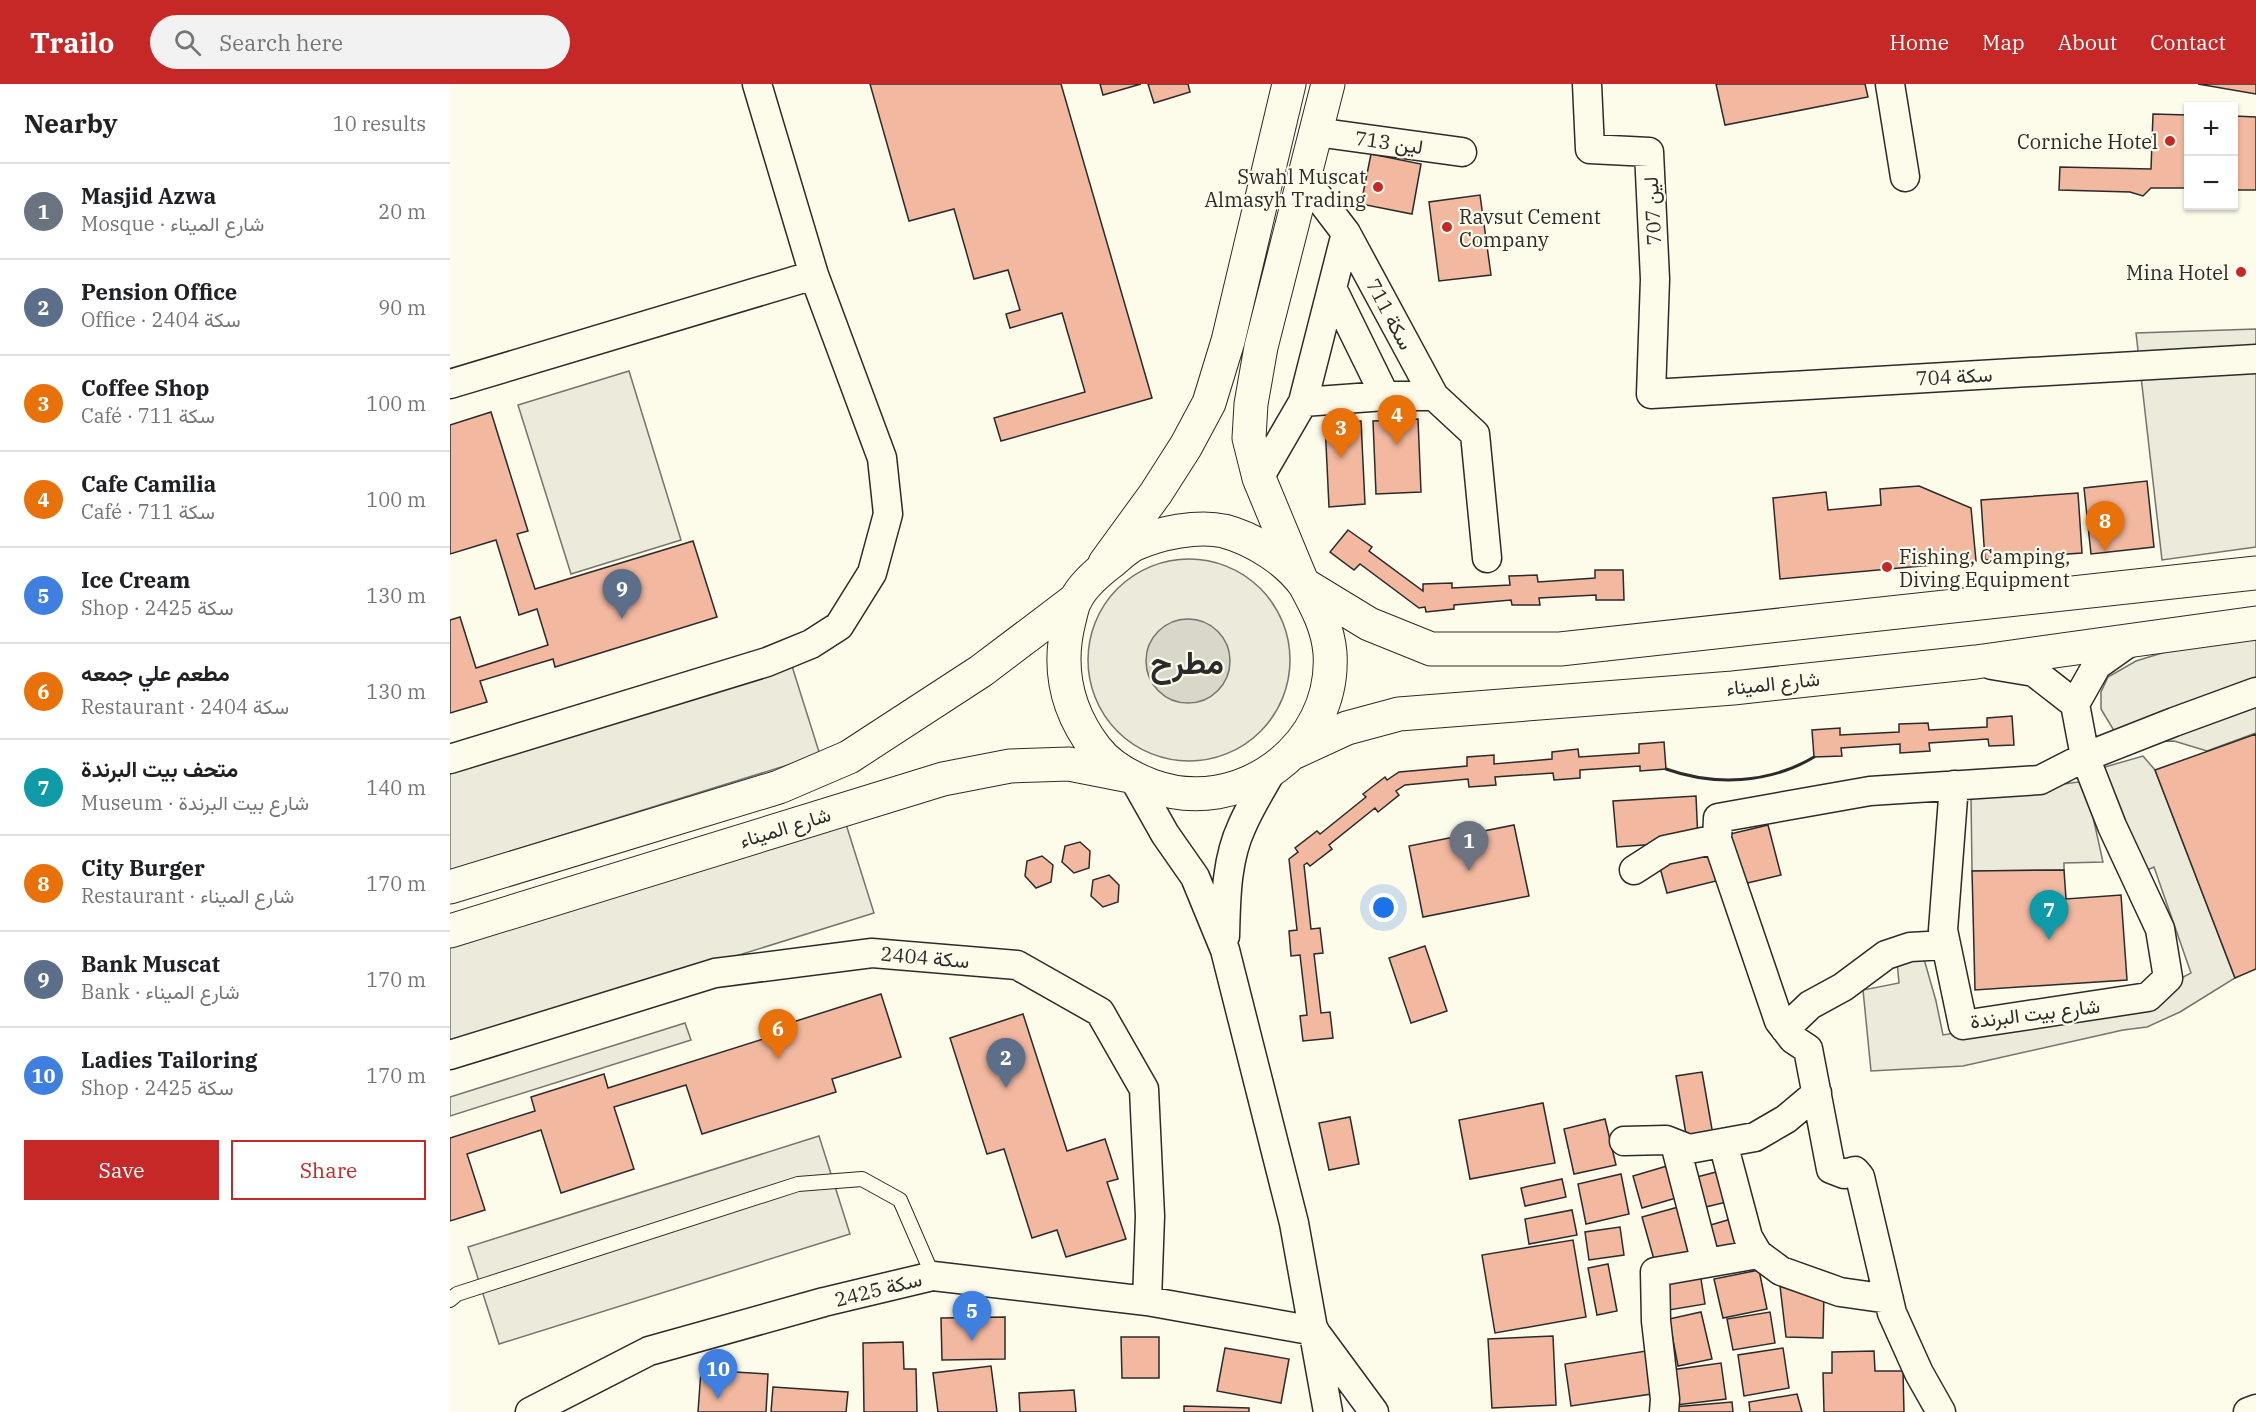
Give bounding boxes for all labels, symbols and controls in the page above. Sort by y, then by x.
search box [150,15,570,69]
text: Trailo [30,24,114,61]
icon: search [171,26,204,59]
text: Search here [219,28,343,57]
text: Home [1889,28,1949,56]
text: Map [1982,28,2025,56]
text: About [2058,28,2117,56]
text: Contact [2150,28,2226,56]
map controls [2184,102,2238,210]
button: + [2184,102,2238,156]
text: Nearby [24,106,118,140]
text: 10 results [333,110,426,137]
street label: 713 لين [1353,124,1425,160]
place label: Corniche Hotel [2017,128,2158,155]
marker: Corniche Hotel [2163,134,2177,148]
button: − [2184,156,2238,210]
place label: Swahl Muscat Almasyh Trading [1204,163,1366,213]
street label: لين 707 [1637,176,1667,246]
marker: Swahl Muscat Almasyh Trading [1371,180,1385,194]
text: Masjid Azwa [81,181,216,210]
text: 1 [38,198,50,225]
text: 20 m [378,198,426,225]
place label: Ravsut Cement Company [1459,203,1601,253]
text: Mosque · شارع الميناء [81,210,264,237]
marker: Ravsut Cement Company [1440,220,1454,234]
place label: Mina Hotel [2126,259,2229,286]
marker: Mina Hotel [2234,265,2248,279]
street label: 711 سكة [1360,274,1420,354]
text: Pension Office [81,277,237,306]
text: 2 [38,294,50,321]
text: 90 m [378,294,426,321]
text: Office · سكة 2404 [81,306,240,333]
street label: سكة 704 [1915,361,1993,391]
text: Coffee Shop [81,373,209,402]
text: 3 [38,390,50,417]
text: 100 m [366,390,426,417]
pin: 4 [1378,396,1416,445]
text: Café · 711 سكة [81,402,215,429]
pin: 3 [1322,408,1360,458]
text: Cafe Camilia [81,469,216,498]
text: 4 [38,486,50,513]
text: 100 m [366,486,426,513]
text: Café · 711 سكة [81,498,215,525]
pin: 8 [2086,502,2124,551]
place label: Fishing, Camping, Diving Equipment [1899,543,2070,593]
marker: Fishing, Camping, Diving Equipment [1880,560,1894,574]
text: Ice Cream [81,565,190,594]
pin: 9 [602,570,642,619]
text: 5 [38,582,50,609]
text: 130 m [366,582,426,609]
text: Shop · سكة 2425 [81,594,234,621]
district label: مطرح [1150,641,1224,685]
text: مطعم علي جمعه [81,658,230,687]
street label: شارع الميناء [1725,665,1821,702]
text: 6 [38,678,50,705]
text: 130 m [366,678,426,705]
text: Restaurant · سكة 2404 [81,693,289,720]
text: متحف بيت البرندة [81,754,238,783]
text: 7 [38,774,50,801]
text: 140 m [366,774,426,801]
text: Museum · شارع بيت البرندة [81,789,309,816]
street label: شارع الميناء [736,800,834,855]
pin: 1 [1450,822,1488,871]
text: City Burger [81,853,205,882]
text: 8 [38,870,50,897]
text: 170 m [366,870,426,897]
text: Restaurant · شارع الميناء [81,882,294,909]
pin: 7 [2030,890,2068,940]
your location [1369,893,1398,922]
street label: سكة 2404 [879,940,971,974]
text: Bank Muscat [81,949,220,978]
text: 9 [38,966,50,993]
text: 170 m [366,966,426,993]
text: Bank · شارع الميناء [81,978,240,1005]
street label: شارع بيت البرندة [1969,992,2102,1035]
pin: 6 [758,1010,798,1059]
pin: 2 [986,1038,1026,1088]
text: Ladies Tailoring [81,1045,258,1074]
text: 10 [32,1062,56,1089]
text: 170 m [366,1062,426,1089]
text: Shop · سكة 2425 [81,1074,234,1101]
button: Save [24,1140,219,1200]
button: Share [231,1140,426,1200]
street label: سكة 2425 [832,1265,924,1313]
pin: 5 [952,1292,992,1341]
pin: 10 [698,1350,738,1399]

